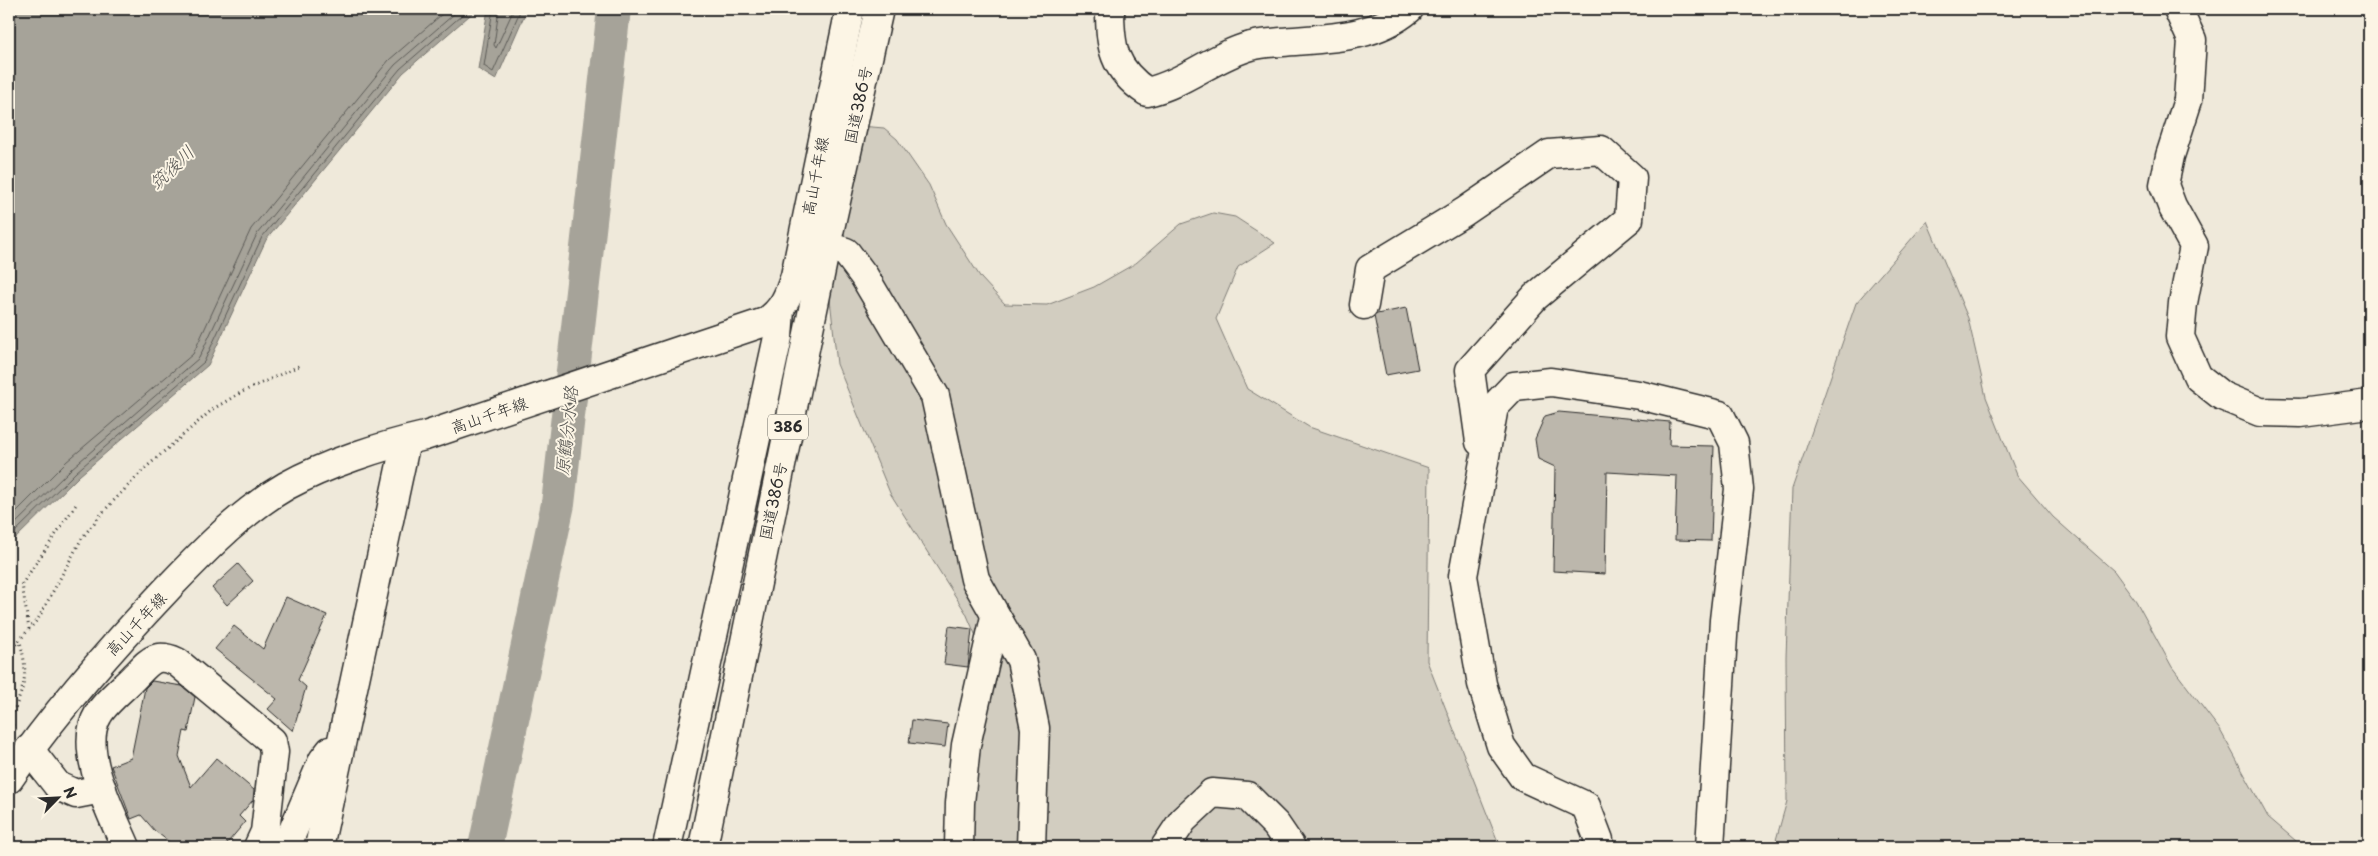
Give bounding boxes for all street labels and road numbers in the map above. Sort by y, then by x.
street label: 国道386号 [837,63,877,146]
street label: 高山千年線 [795,134,833,217]
street label: 高山千年線 [447,390,530,438]
road number: 386 [768,414,808,440]
street label: 国道386号 [752,459,792,542]
street label: 高山千年線 [99,586,171,661]

